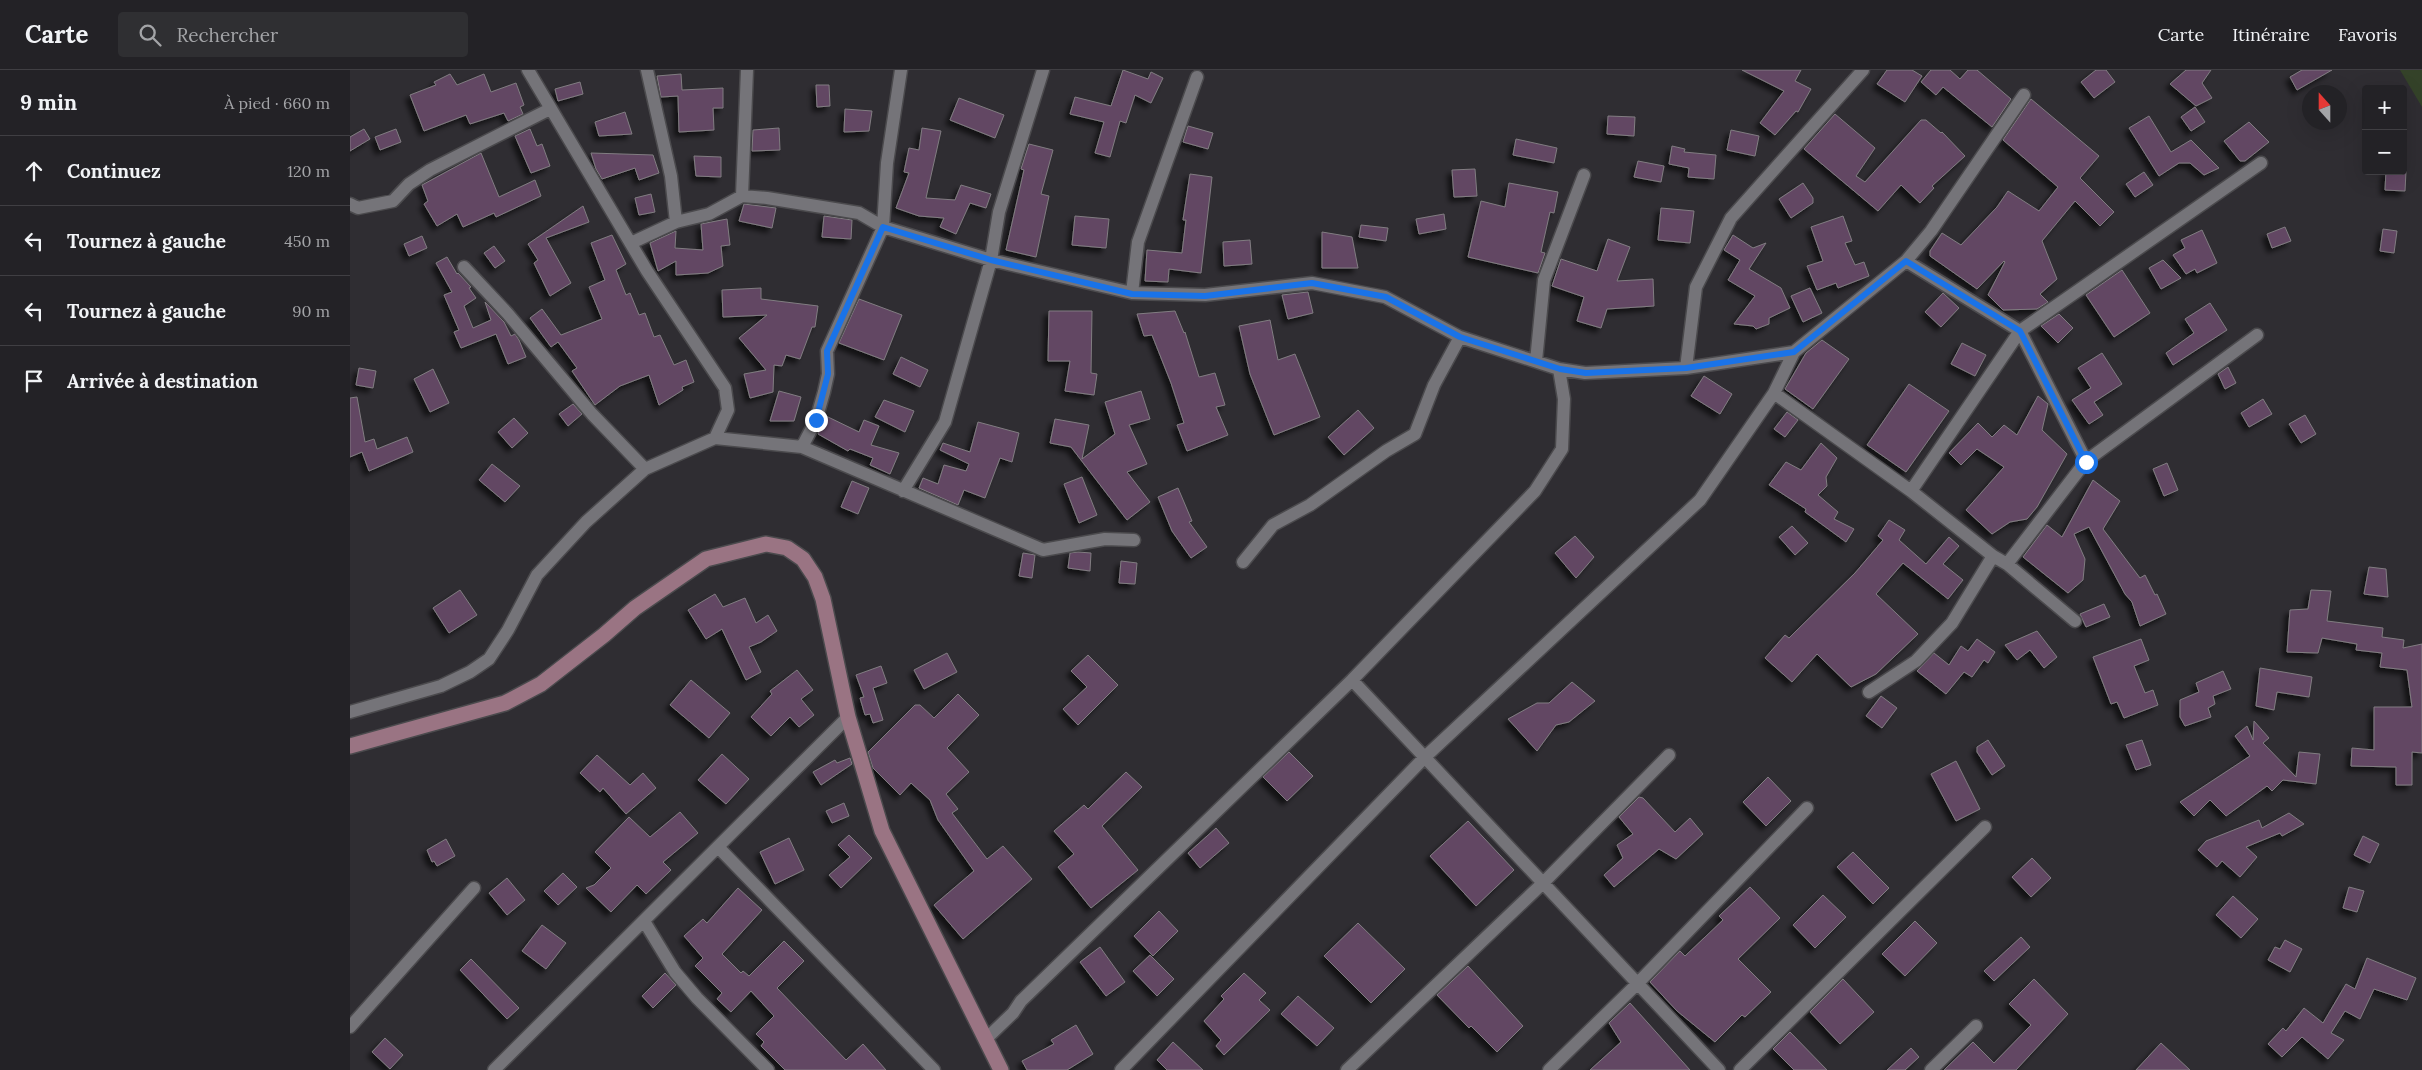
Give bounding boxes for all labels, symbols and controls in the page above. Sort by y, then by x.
search box [118,12,468,57]
text: Carte [25,19,88,50]
icon: search [136,21,164,49]
text: Rechercher [176,23,278,47]
text: Carte [2158,23,2204,46]
text: Itinéraire [2232,23,2310,46]
text: Favoris [2338,23,2397,46]
north arrow [2302,85,2347,130]
map controls [2362,85,2407,175]
button: + [2362,85,2407,130]
text: 9 min [20,89,77,116]
text: À pied · 660 m [224,93,330,113]
button: − [2362,130,2407,175]
icon: ahead [20,157,48,185]
text: Continuez [67,159,161,183]
text: 120 m [287,161,330,181]
icon: left [20,227,48,255]
text: Tournez à gauche [67,229,226,253]
text: 450 m [284,231,330,251]
icon: left [20,297,48,325]
text: Tournez à gauche [67,299,226,323]
text: 90 m [292,301,330,321]
icon: arrive [20,367,48,395]
text: Arrivée à destination [67,369,258,393]
route end [805,409,828,432]
route start [2075,451,2098,474]

